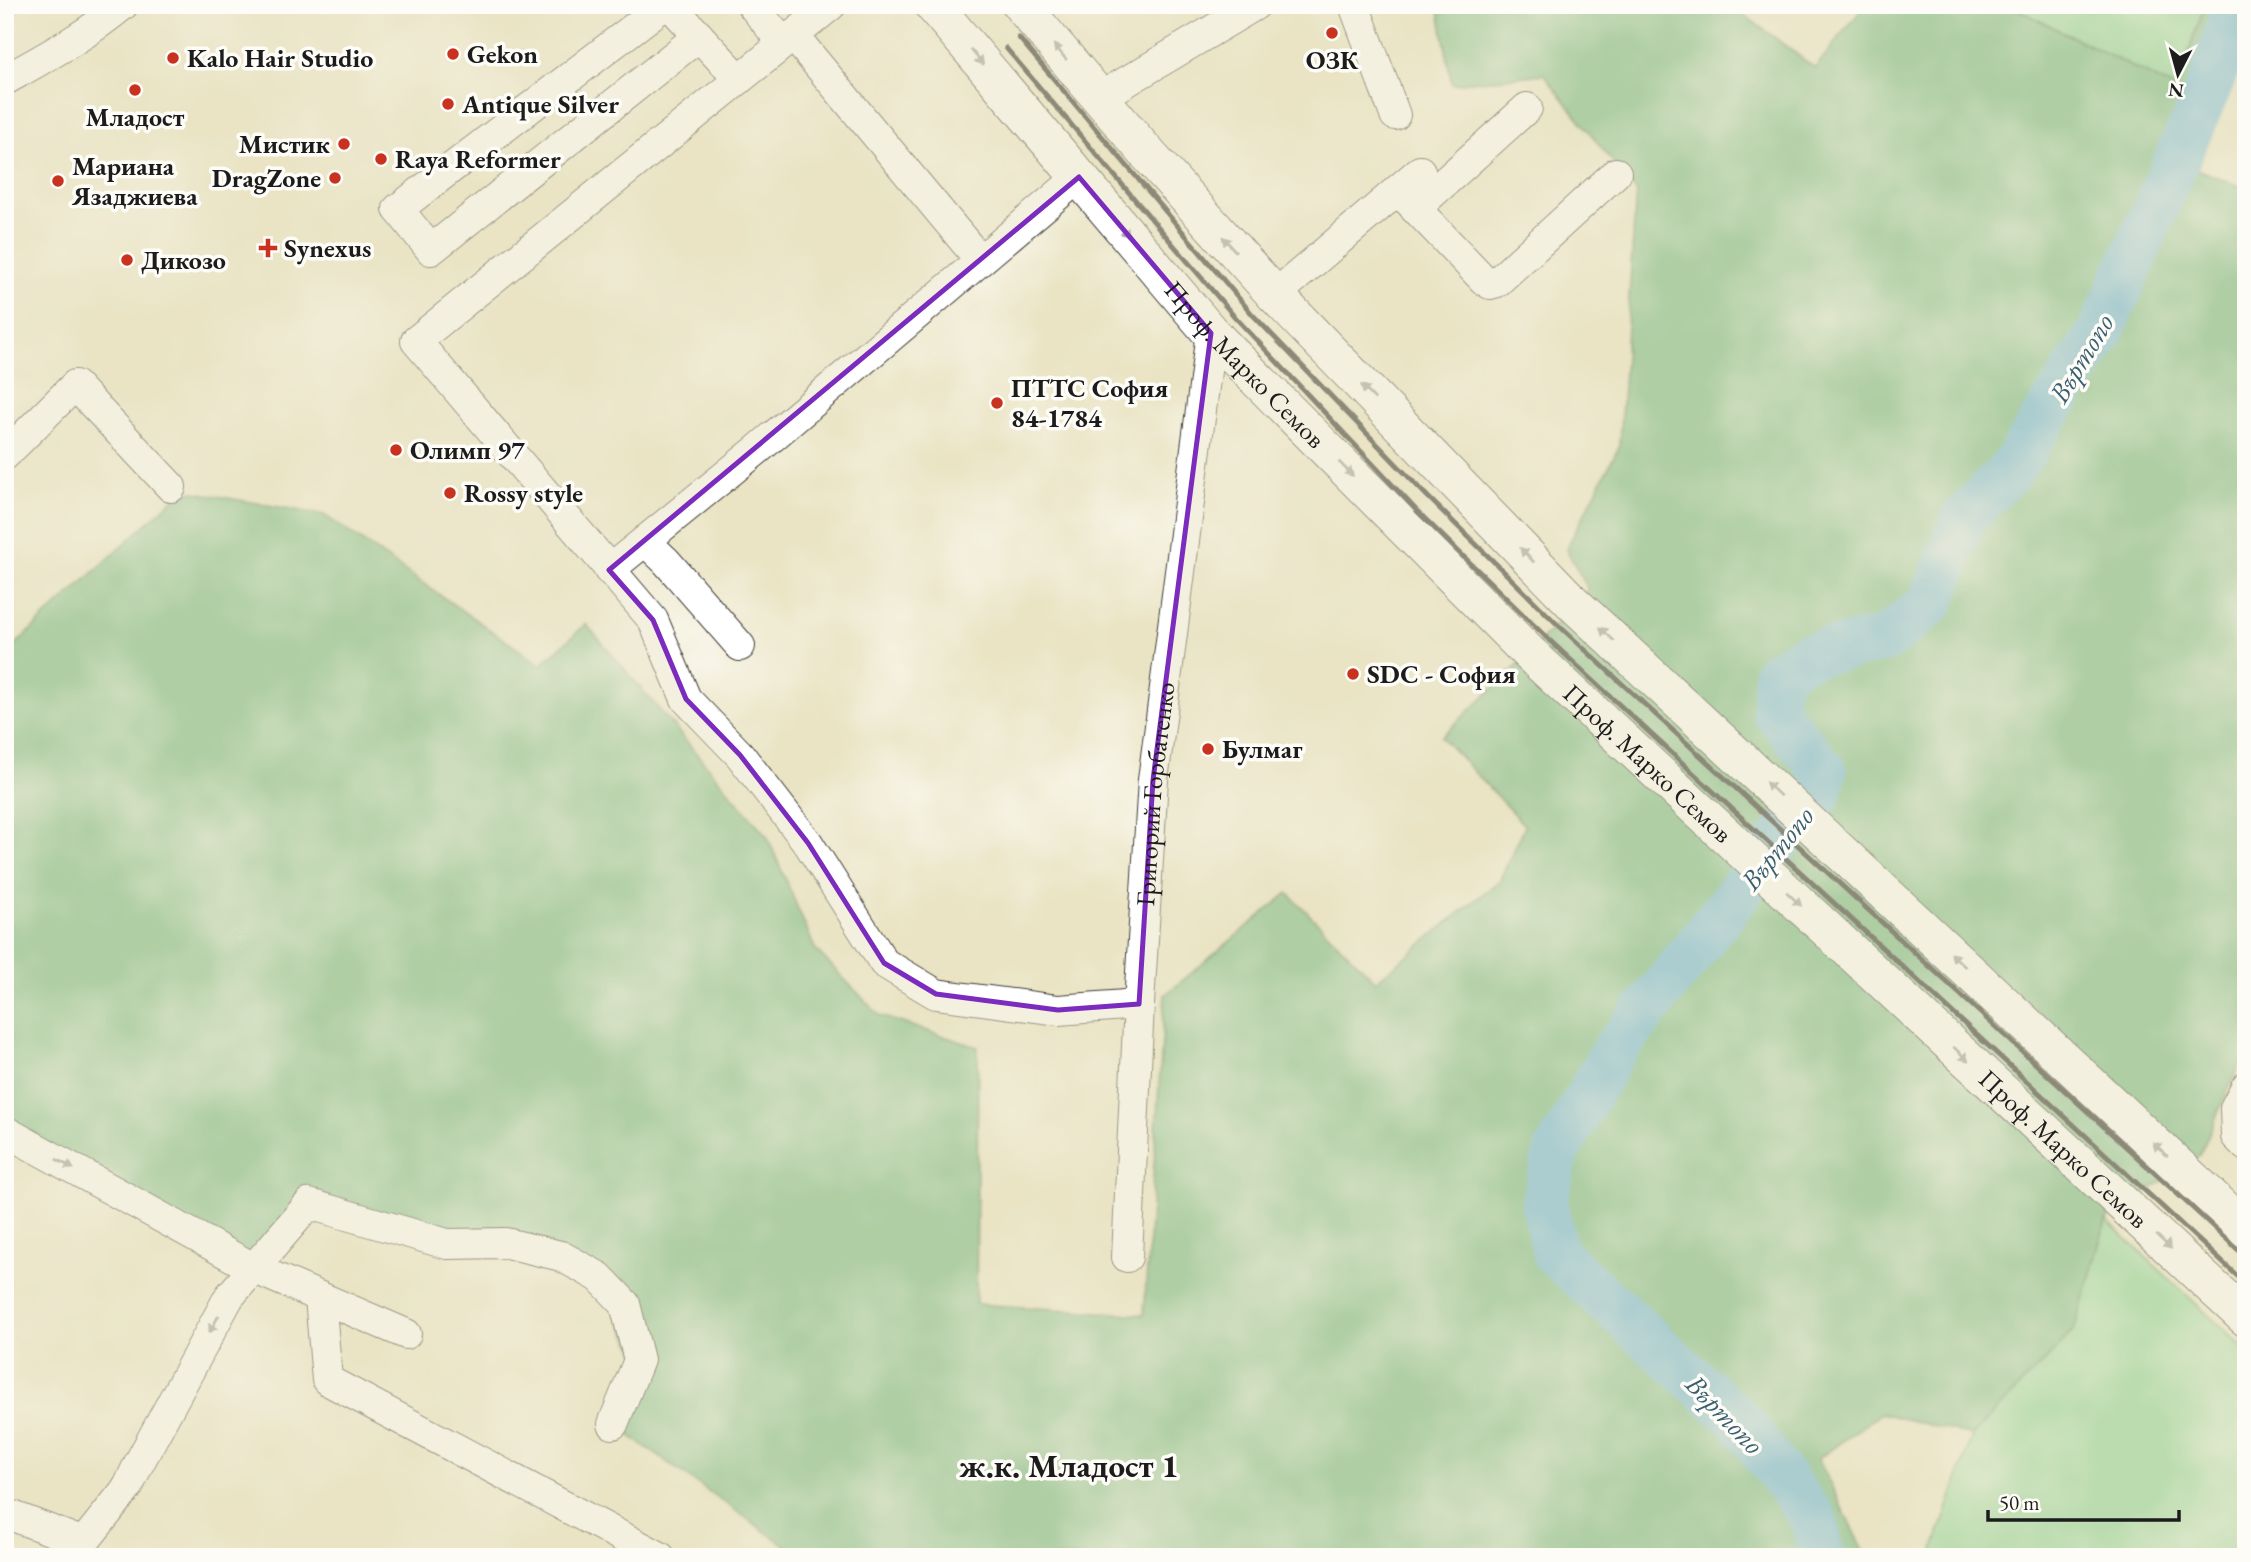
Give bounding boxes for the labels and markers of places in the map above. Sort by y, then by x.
marker: ОЗК [1324,25,1340,41]
place label: Gekon [467,37,538,71]
place label: Kalo Hair Studio [187,41,373,75]
place label: ОЗК [1306,43,1359,77]
marker: Gekon [445,46,461,62]
marker: Kalo Hair Studio [165,50,181,66]
marker: Младост [127,82,143,98]
place label: Antique Silver [461,87,619,121]
marker: Antique Silver [440,96,456,112]
place label: Младост [86,100,185,134]
place label: Мистик [239,127,331,161]
marker: Мистик [336,136,352,152]
place label: Raya Reformer [395,142,561,176]
place label: Мариана Язаджиева [71,149,198,213]
marker: Raya Reformer [373,151,389,167]
place label: DragZone [212,161,321,195]
marker: DragZone [327,170,343,186]
marker: Мариана Язаджиева [50,173,66,189]
place label: Synexus [284,231,371,265]
marker: Synexus [258,238,278,258]
place label: Дикозо [141,243,226,277]
marker: Дикозо [119,252,135,268]
place label: ПТТС София 84-1784 [1011,371,1168,435]
marker: ПТТС София 84-1784 [989,395,1005,411]
place label: Олимп 97 [410,433,525,467]
marker: Олимп 97 [388,442,404,458]
place label: Rossy style [464,476,583,510]
marker: Rossy style [442,485,458,501]
place label: SDC - София [1367,657,1516,691]
marker: SDC - София [1345,666,1361,682]
place label: Булмаг [1222,732,1303,766]
marker: Булмаг [1200,741,1216,757]

